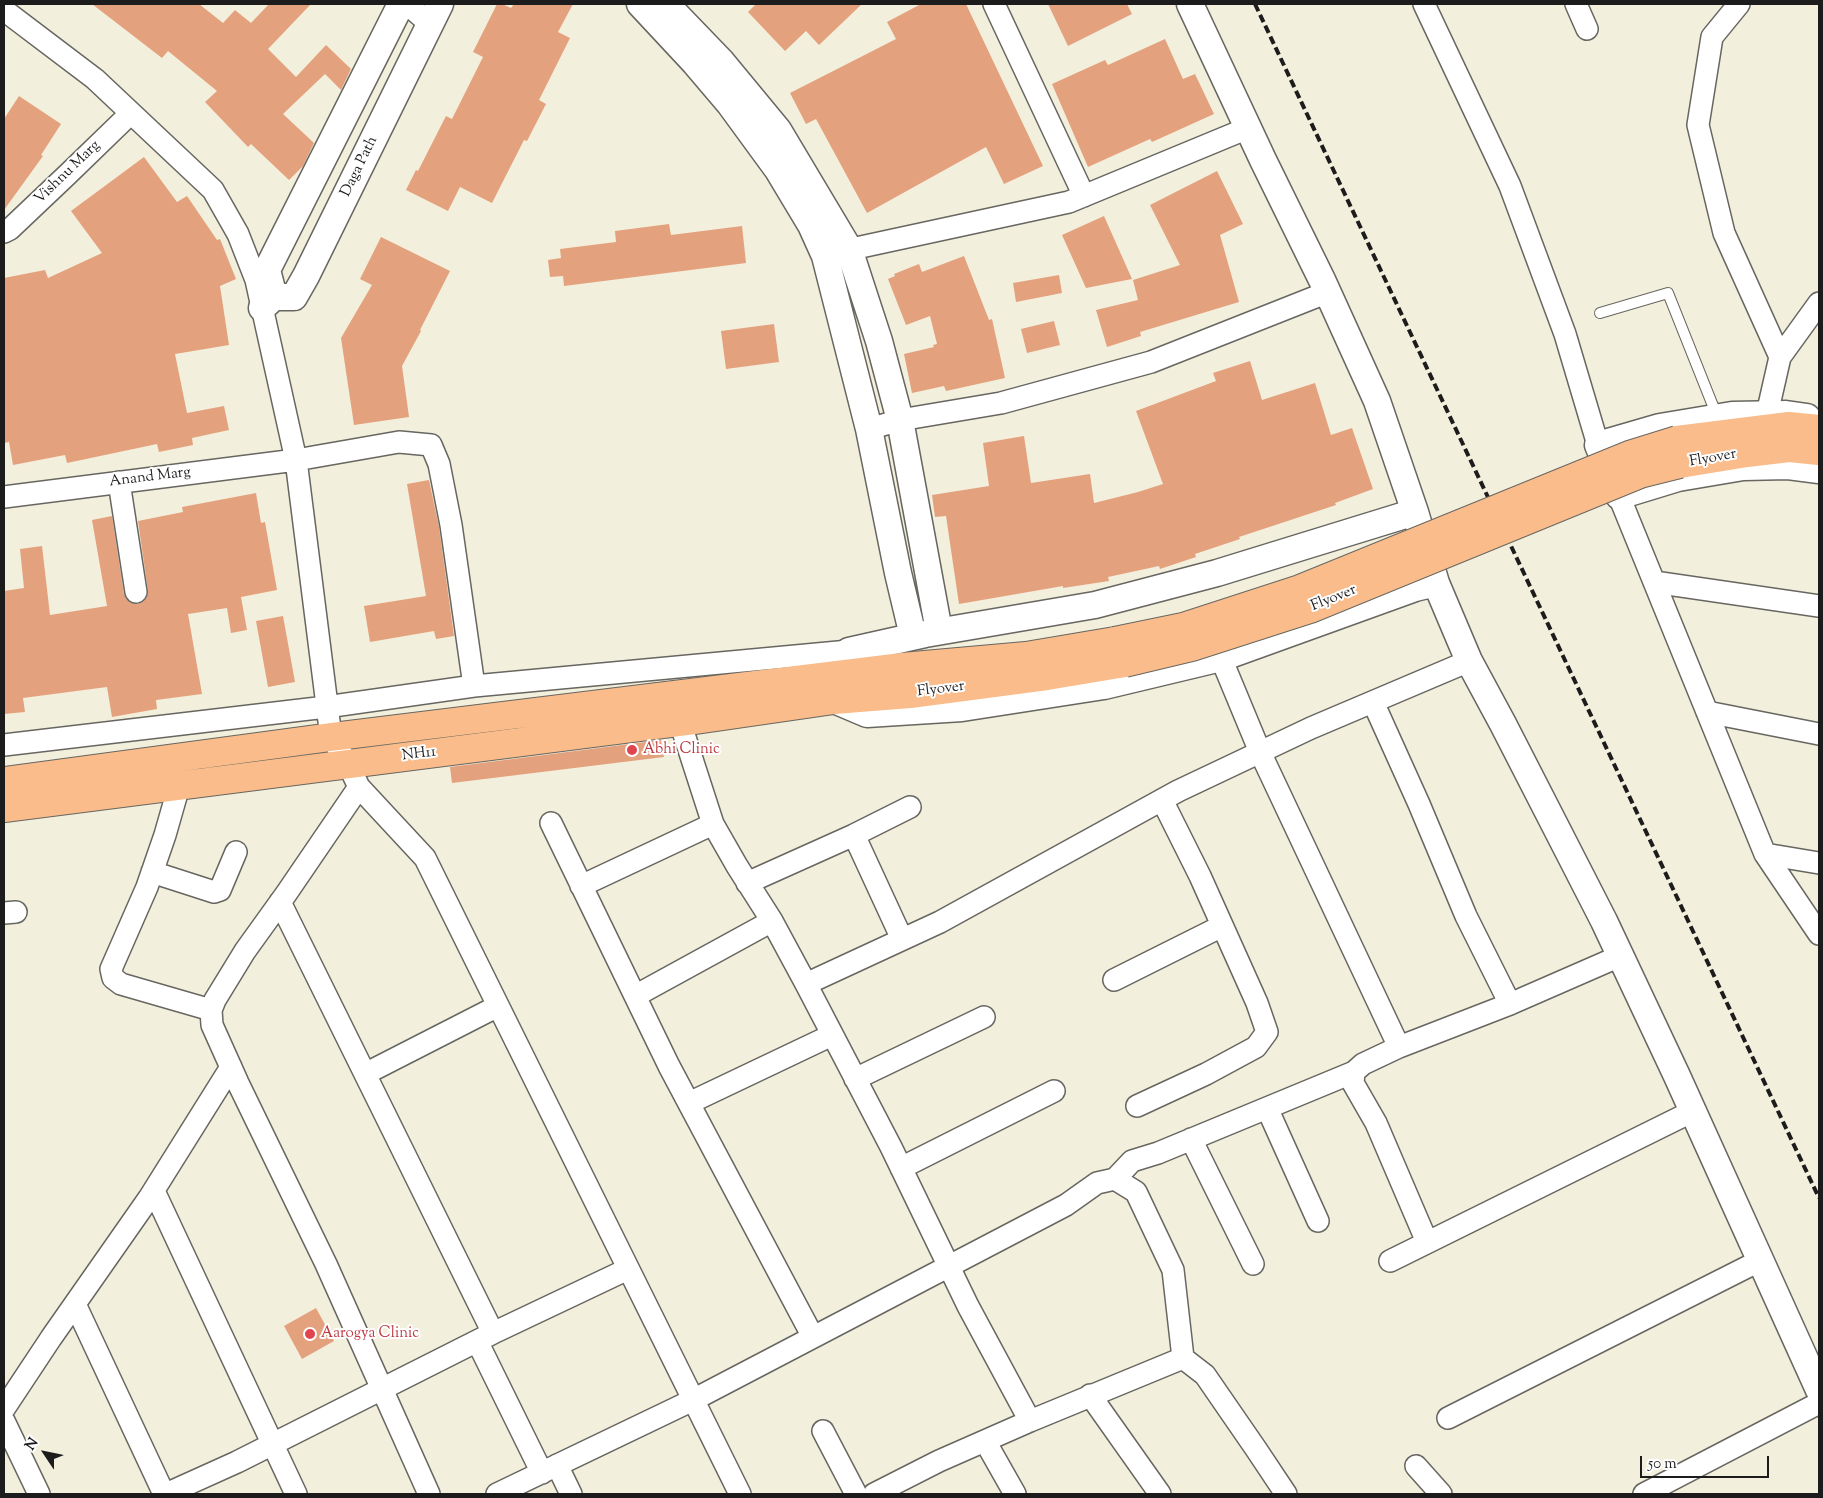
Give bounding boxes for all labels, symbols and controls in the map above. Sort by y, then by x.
street label: Daga Path [338,134,382,200]
street label: Vishnu Marg [31,137,105,209]
street label: Flyover [1688,446,1738,472]
street label: Anand Marg [108,464,192,492]
street label: Flyover [1309,582,1359,616]
street label: Flyover [916,678,966,702]
place label: Abhi Clinic [643,741,720,759]
marker: Abhi Clinic [625,743,639,757]
street label: NH11 [401,744,437,766]
place label: Aarogya Clinic [321,1325,419,1343]
marker: Aarogya Clinic [303,1327,317,1341]
north arrow [20,1428,70,1478]
text: N [21,1434,44,1455]
scale bar [1643,1446,1772,1478]
text: 50 m [1648,1454,1677,1475]

